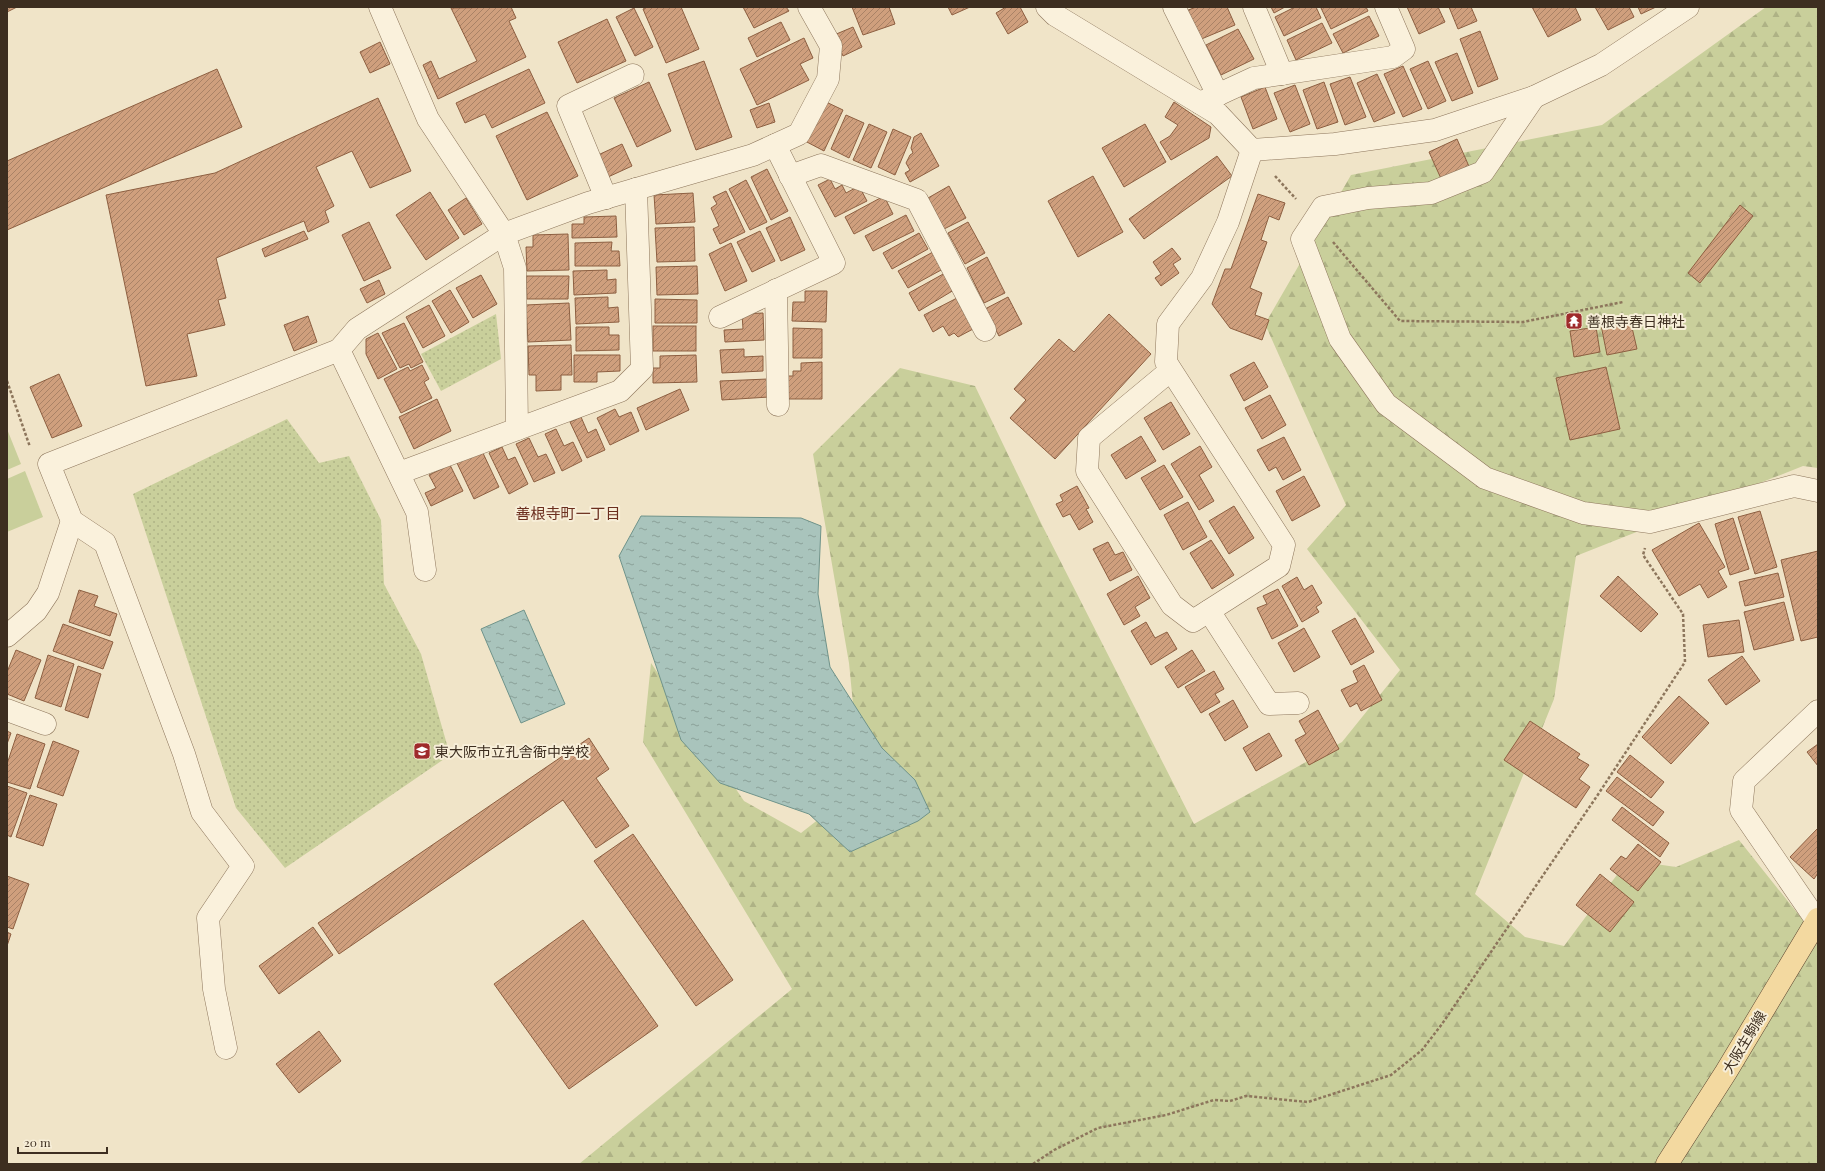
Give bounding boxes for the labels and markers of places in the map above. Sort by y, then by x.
temple icon: 善根寺春日神社 [1564,311,1584,331]
place label: 善根寺春日神社 [1587,312,1685,331]
school or university icon: 東大阪市立孔舎衙中学校 [412,741,432,761]
place label: 東大阪市立孔舎衙中学校 [435,742,589,761]

